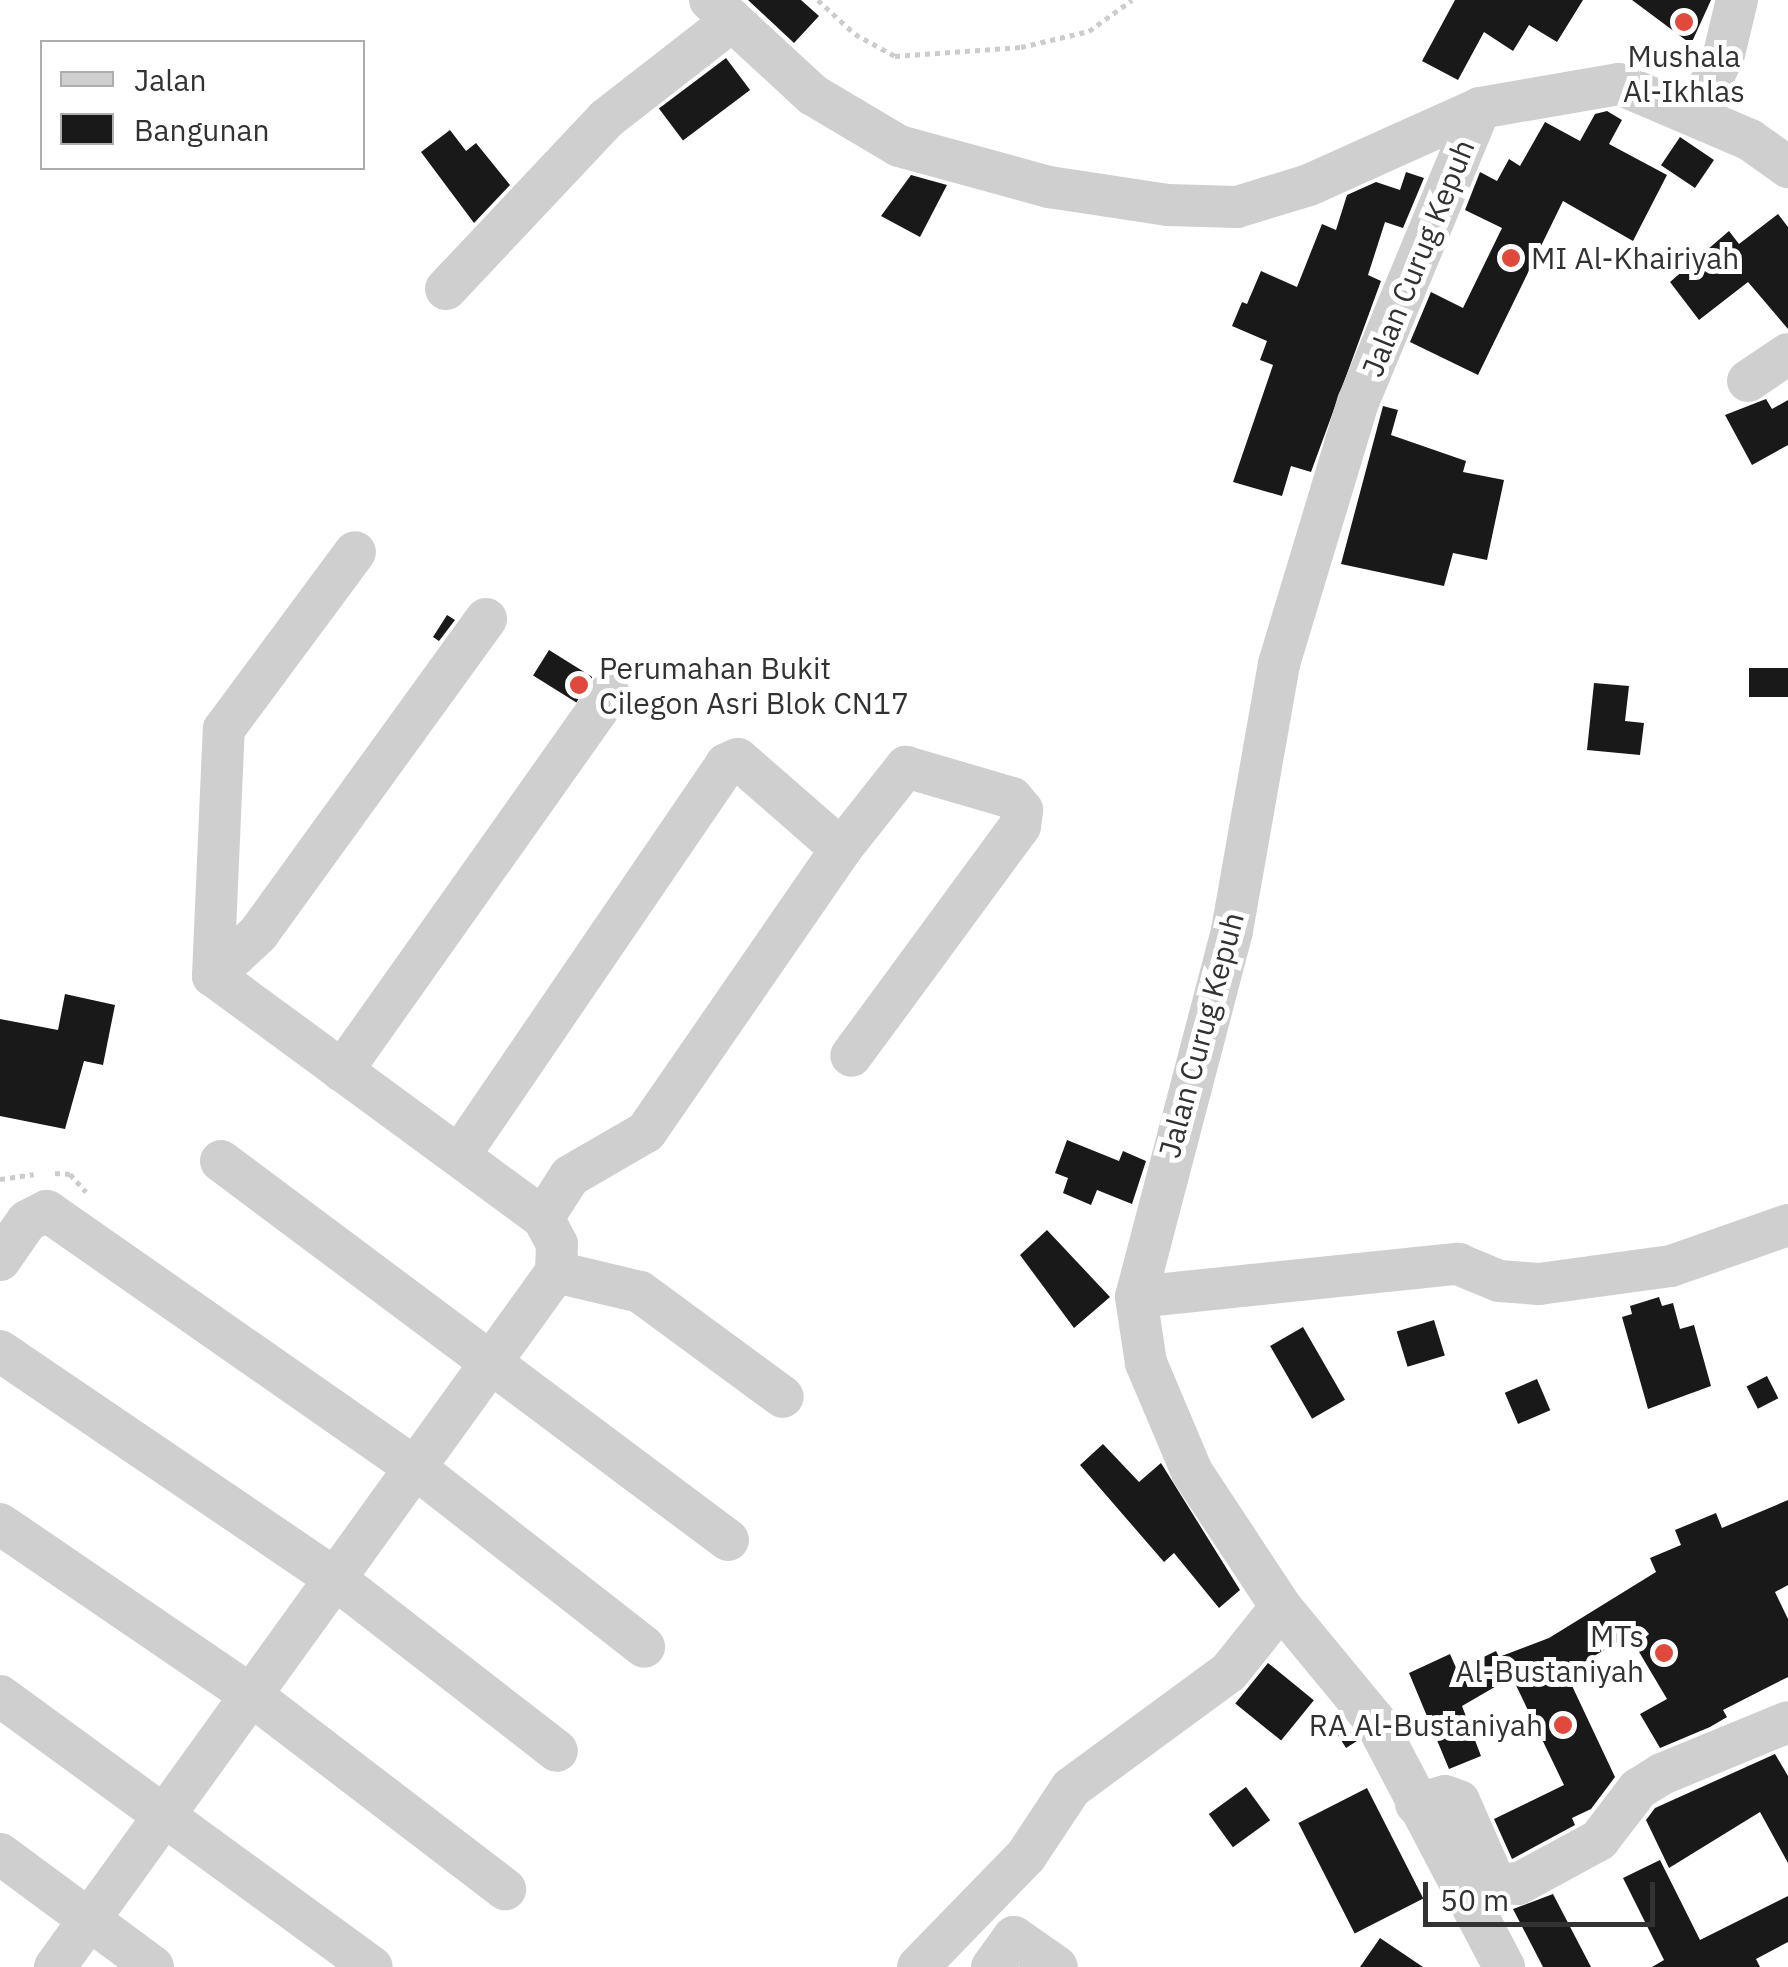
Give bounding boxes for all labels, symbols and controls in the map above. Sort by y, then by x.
marker: Mushala Al-Ikhlas [1673,11,1695,33]
place label: Mushala Al-Ikhlas [1623,38,1745,108]
legend [40,40,365,170]
text: Jalan [134,60,207,99]
text: Bangunan [134,110,270,149]
street label: Jalan Curug Kepuh [1354,134,1482,382]
place label: MI Al-Khairiyah [1531,240,1739,276]
marker: MI Al-Khairiyah [1500,247,1522,269]
place label: Perumahan Bukit Cilegon Asri Blok CN17 [599,650,909,720]
marker: Perumahan Bukit Cilegon Asri Blok CN17 [568,674,590,696]
street label: Jalan Curug Kepuh [1151,908,1251,1162]
place label: MTs Al-Bustaniyah [1455,1618,1644,1688]
marker: MTs Al-Bustaniyah [1653,1642,1675,1664]
place label: RA Al-Bustaniyah [1309,1707,1543,1743]
marker: RA Al-Bustaniyah [1552,1714,1574,1736]
scale bar [1428,1862,1660,1924]
text: 50 m [1440,1880,1509,1919]

